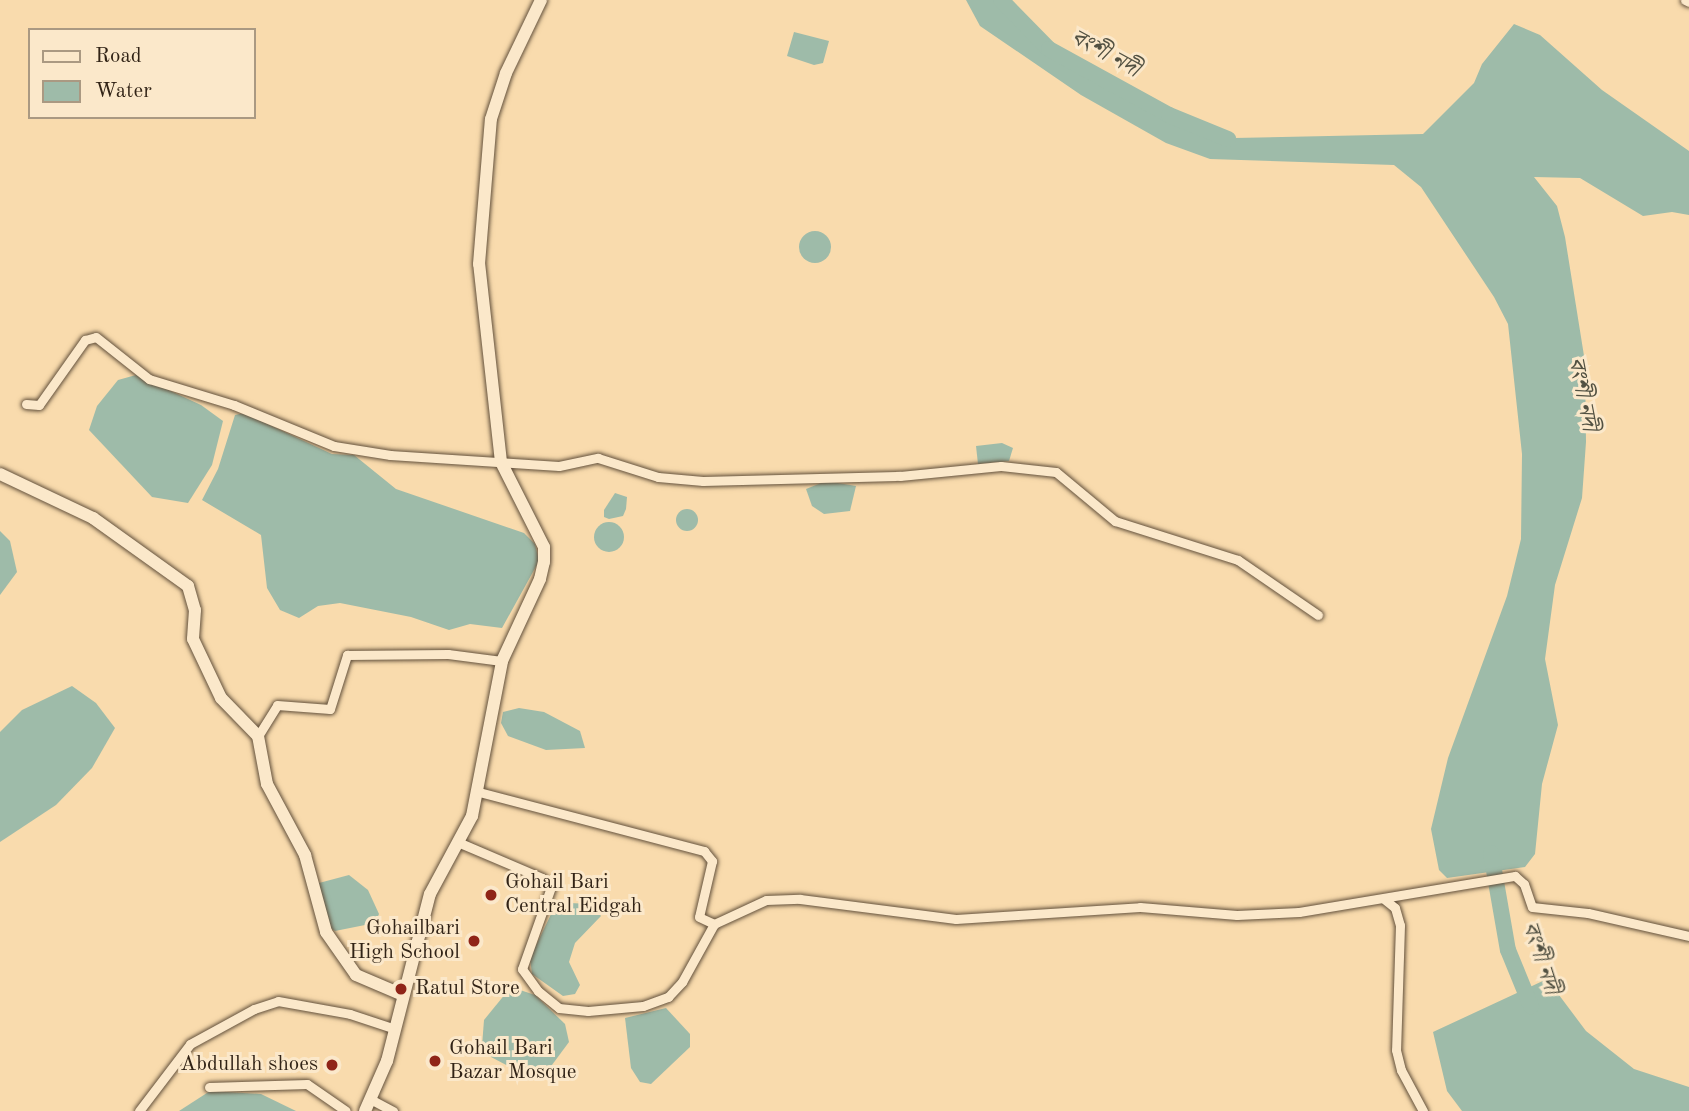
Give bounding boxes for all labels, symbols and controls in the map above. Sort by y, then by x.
water label: বংশী নদী [1066,24,1144,84]
legend [28,28,256,119]
text: Road [95,46,142,67]
text: Water [95,81,152,102]
water label: বংশী নদী [1561,355,1603,433]
place label: Gohail Bari Central Eidgah [505,870,642,920]
marker: Gohail Bari Central Eidgah [483,887,499,903]
place label: Gohailbari High School [349,916,460,966]
water label: বংশী নদী [1515,919,1565,997]
marker: Gohailbari High School [466,933,482,949]
place label: Ratul Store [415,976,520,1002]
marker: Ratul Store [393,981,409,997]
place label: Gohail Bari Bazar Mosque [449,1036,577,1086]
place label: Abdullah shoes [180,1052,318,1078]
marker: Gohail Bari Bazar Mosque [427,1053,443,1069]
marker: Abdullah shoes [324,1057,340,1073]

